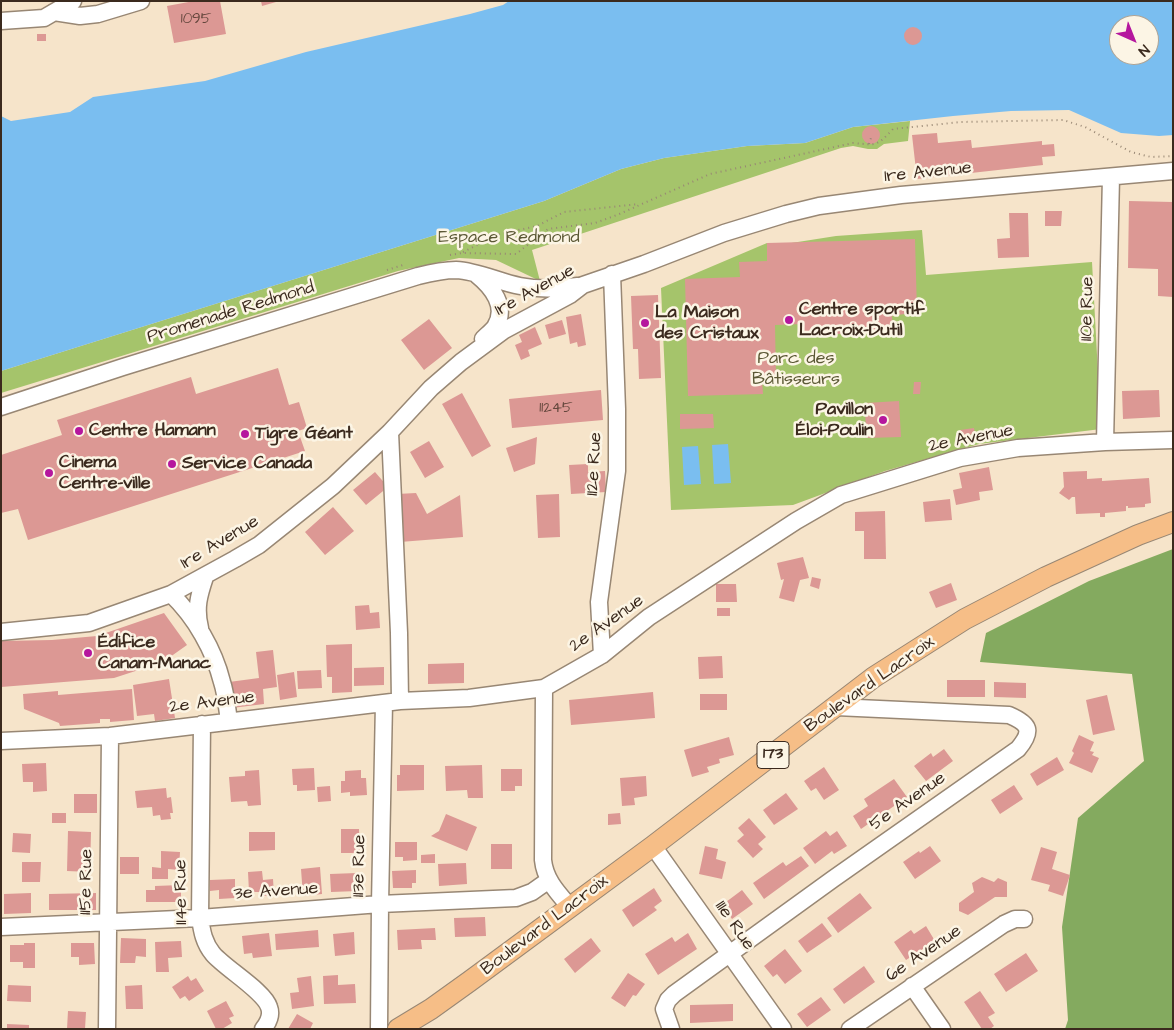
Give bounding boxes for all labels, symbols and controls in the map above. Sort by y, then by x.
house number: 1095 [181,11,211,29]
north arrow [1109,15,1159,65]
text: N [1134,40,1154,60]
street label: 1re Avenue [883,158,973,188]
park label: Espace Redmond [438,227,580,249]
street label: 1re Avenue [491,260,579,322]
street label: Promenade Redmond [145,277,317,349]
street label: 110e Rue [1077,277,1099,341]
place label: Centre sportif Lacroix-Dutil [799,299,924,342]
place label: La Maison des Cristaux [655,302,759,344]
marker: Centre sportif Lacroix-Dutil [783,314,795,326]
marker: La Maison des Cristaux [639,317,651,329]
park label: Parc des Bâtisseurs [752,348,840,390]
place label: Pavillon Éloi-Poulin [796,399,873,442]
house number: 11245 [539,400,573,418]
marker: Pavillon Éloi-Poulin [877,414,889,426]
place label: Centre Hamann [89,420,216,442]
street label: 2e Avenue [927,420,1015,458]
place label: Tigre Géant [255,423,353,445]
marker: Centre Hamann [73,425,85,437]
marker: Tigre Géant [239,428,251,440]
street label: 112e Rue [583,432,607,496]
place label: Cinema Centre-ville [59,452,150,494]
place label: Service Canada [182,453,312,475]
marker: Service Canada [166,458,178,470]
marker: Cinema Centre-ville [43,467,55,479]
street label: 1re Avenue [177,511,263,575]
street label: 2e Avenue [566,591,648,657]
place label: Édifice Canam-Manac [98,632,211,674]
street label: Boulevard Lacroix [801,632,939,738]
marker: Édifice Canam-Manac [82,647,94,659]
street label: 2e Avenue [168,687,256,719]
road number: 173 [757,742,789,768]
street label: 5e Avenue [866,768,950,836]
street label: 113e Rue [349,835,371,897]
street label: 115e Rue [76,849,98,915]
street label: 114e Rue [171,859,193,925]
street label: Boulevard Lacroix [477,871,613,981]
street label: 3e Avenue [233,878,319,906]
street label: 111e Rue [709,897,759,955]
street label: 6e Avenue [882,921,966,987]

